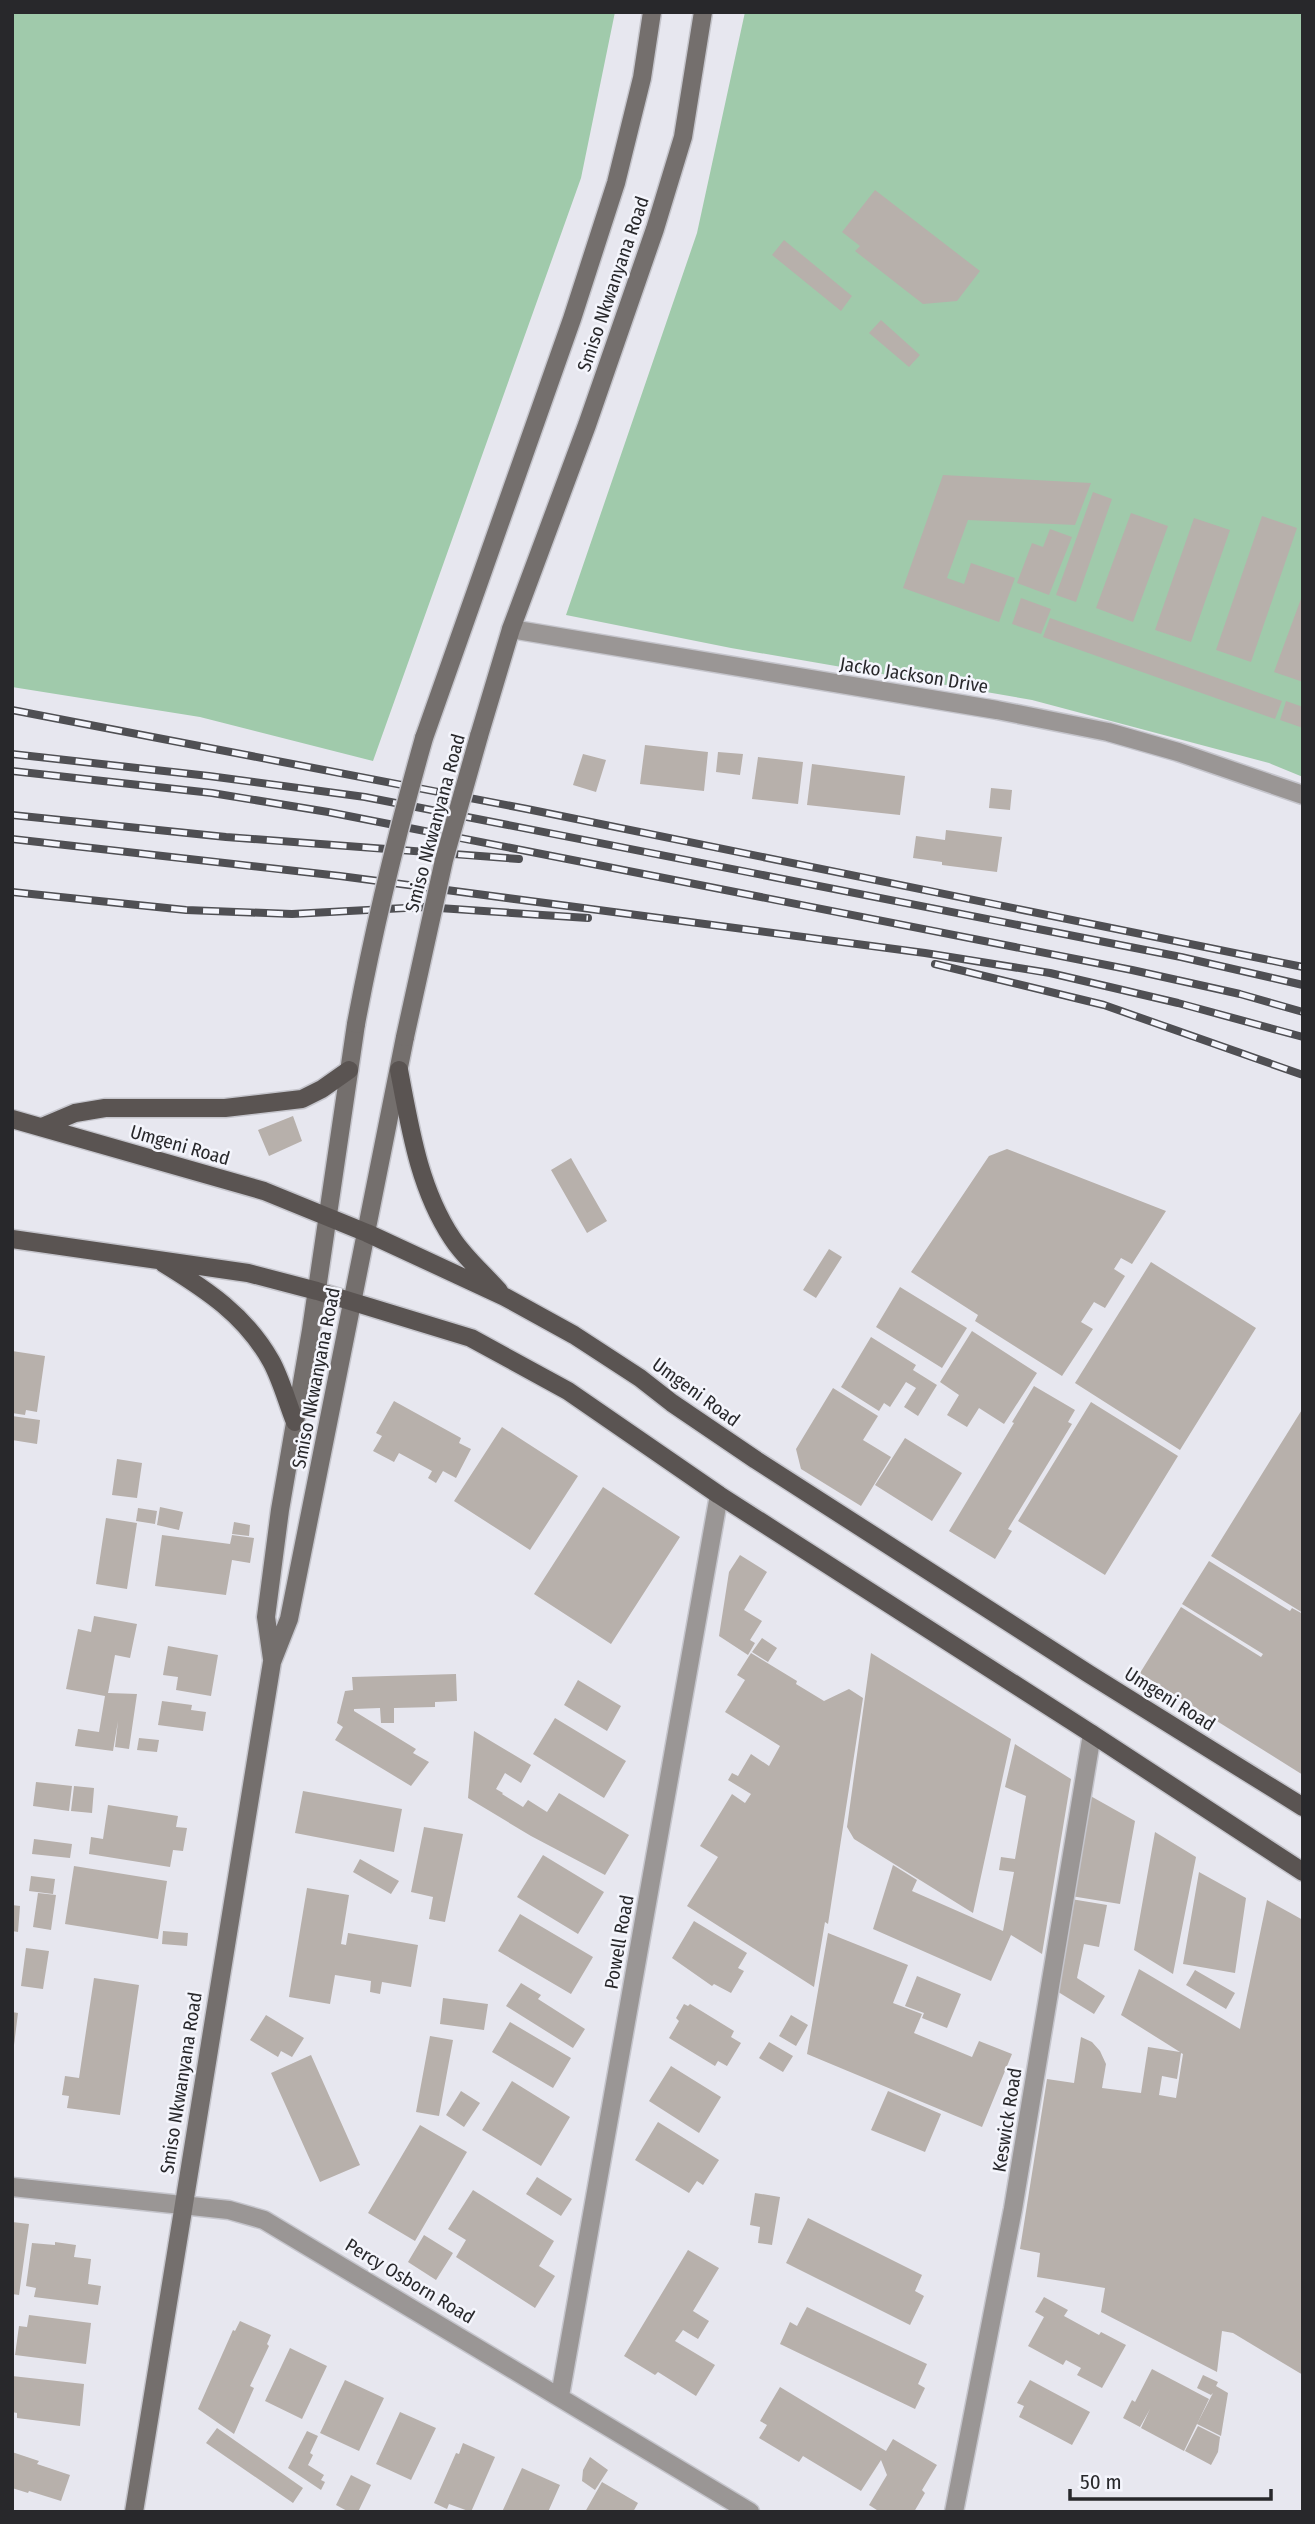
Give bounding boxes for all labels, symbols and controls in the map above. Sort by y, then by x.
street label: Smiso Nkwanyana Road [572,193,654,375]
street label: Jacko Jackson Drive [838,652,990,698]
street label: Smiso Nkwanyana Road [400,731,470,915]
street label: Umgeni Road [128,1120,232,1170]
street label: Smiso Nkwanyana Road [287,1286,345,1470]
street label: Umgeni Road [648,1353,744,1431]
street label: Umgeni Road [1120,1662,1220,1736]
street label: Powell Road [599,1893,639,1991]
street label: Smiso Nkwanyana Road [155,1990,207,2176]
street label: Keswick Road [987,2066,1027,2174]
street label: Percy Osborn Road [341,2233,479,2329]
scale bar [1070,2458,1271,2502]
text: 50 m [1080,2469,1122,2495]

